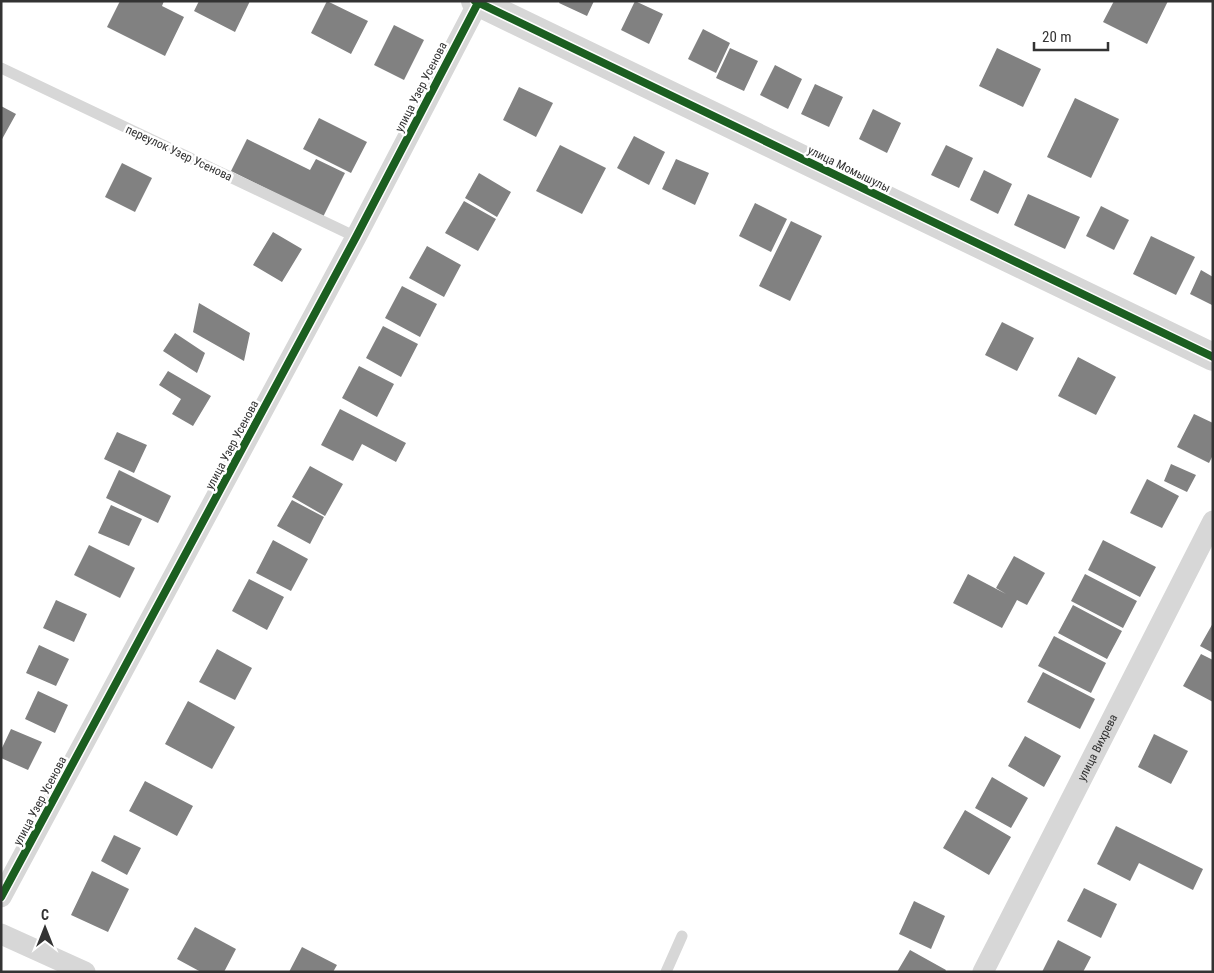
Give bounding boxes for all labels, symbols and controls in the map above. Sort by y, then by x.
scale bar [1034,20,1108,52]
text: 20 m [1042,28,1072,46]
street label: улица Узер Усенова [392,39,450,134]
street label: переулок Узер Усенова [124,122,235,184]
street label: улица Момышулы [805,143,893,195]
street label: улица Узер Усенова [203,398,262,492]
street label: улица Вихрева [1075,712,1120,783]
street label: улица Узер Усенова [11,754,70,848]
north arrow [20,903,70,953]
text: С [41,907,49,923]

